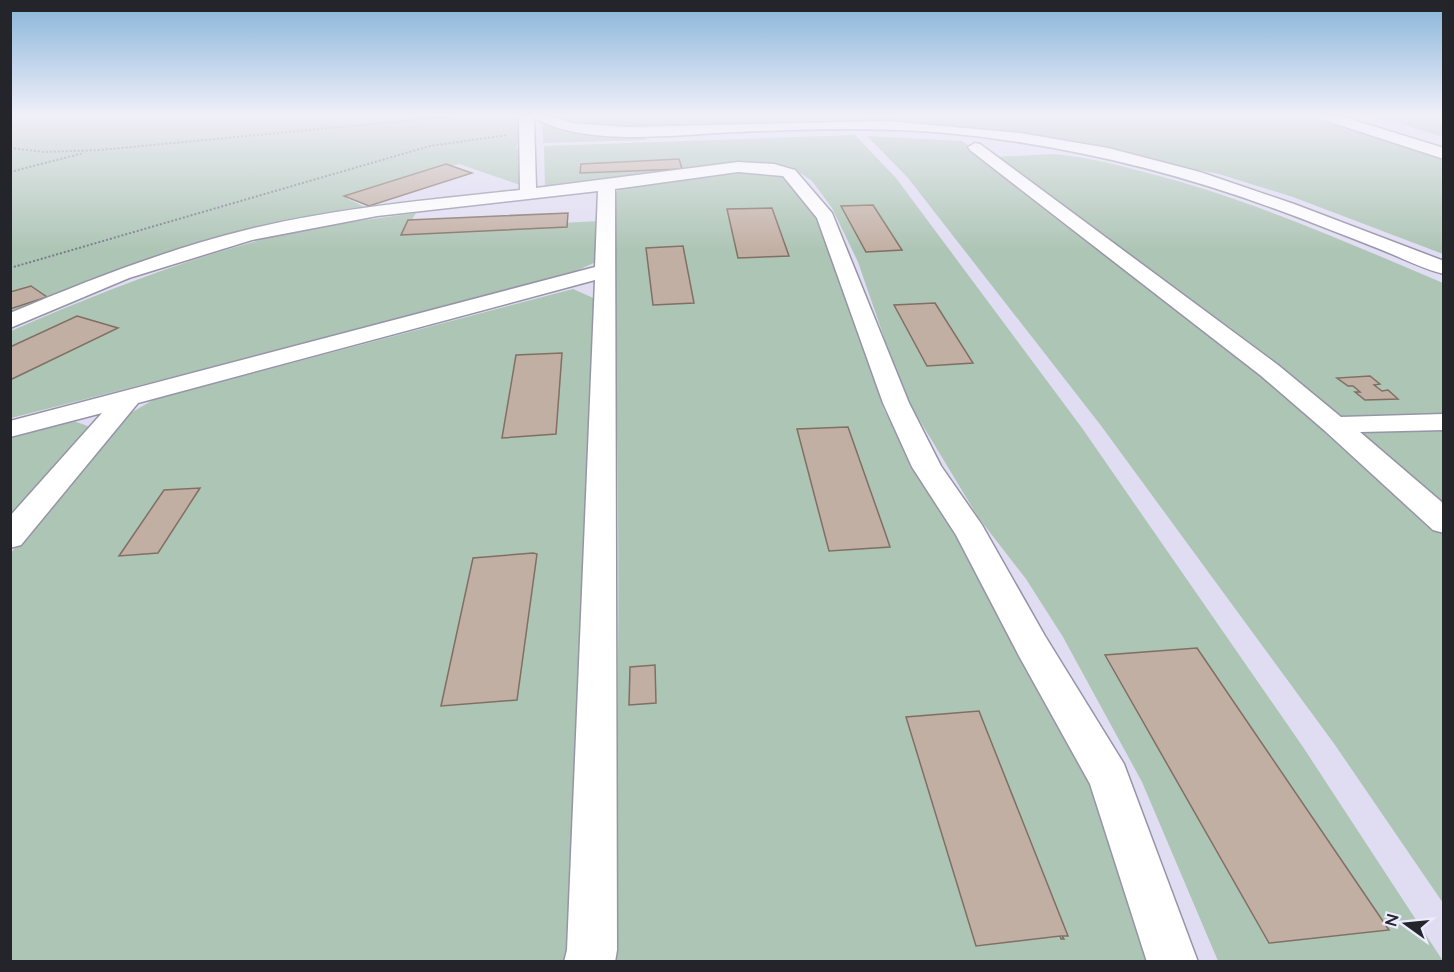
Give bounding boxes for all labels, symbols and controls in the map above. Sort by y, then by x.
north arrow [1376,894,1436,954]
text: N [1380,912,1402,928]

